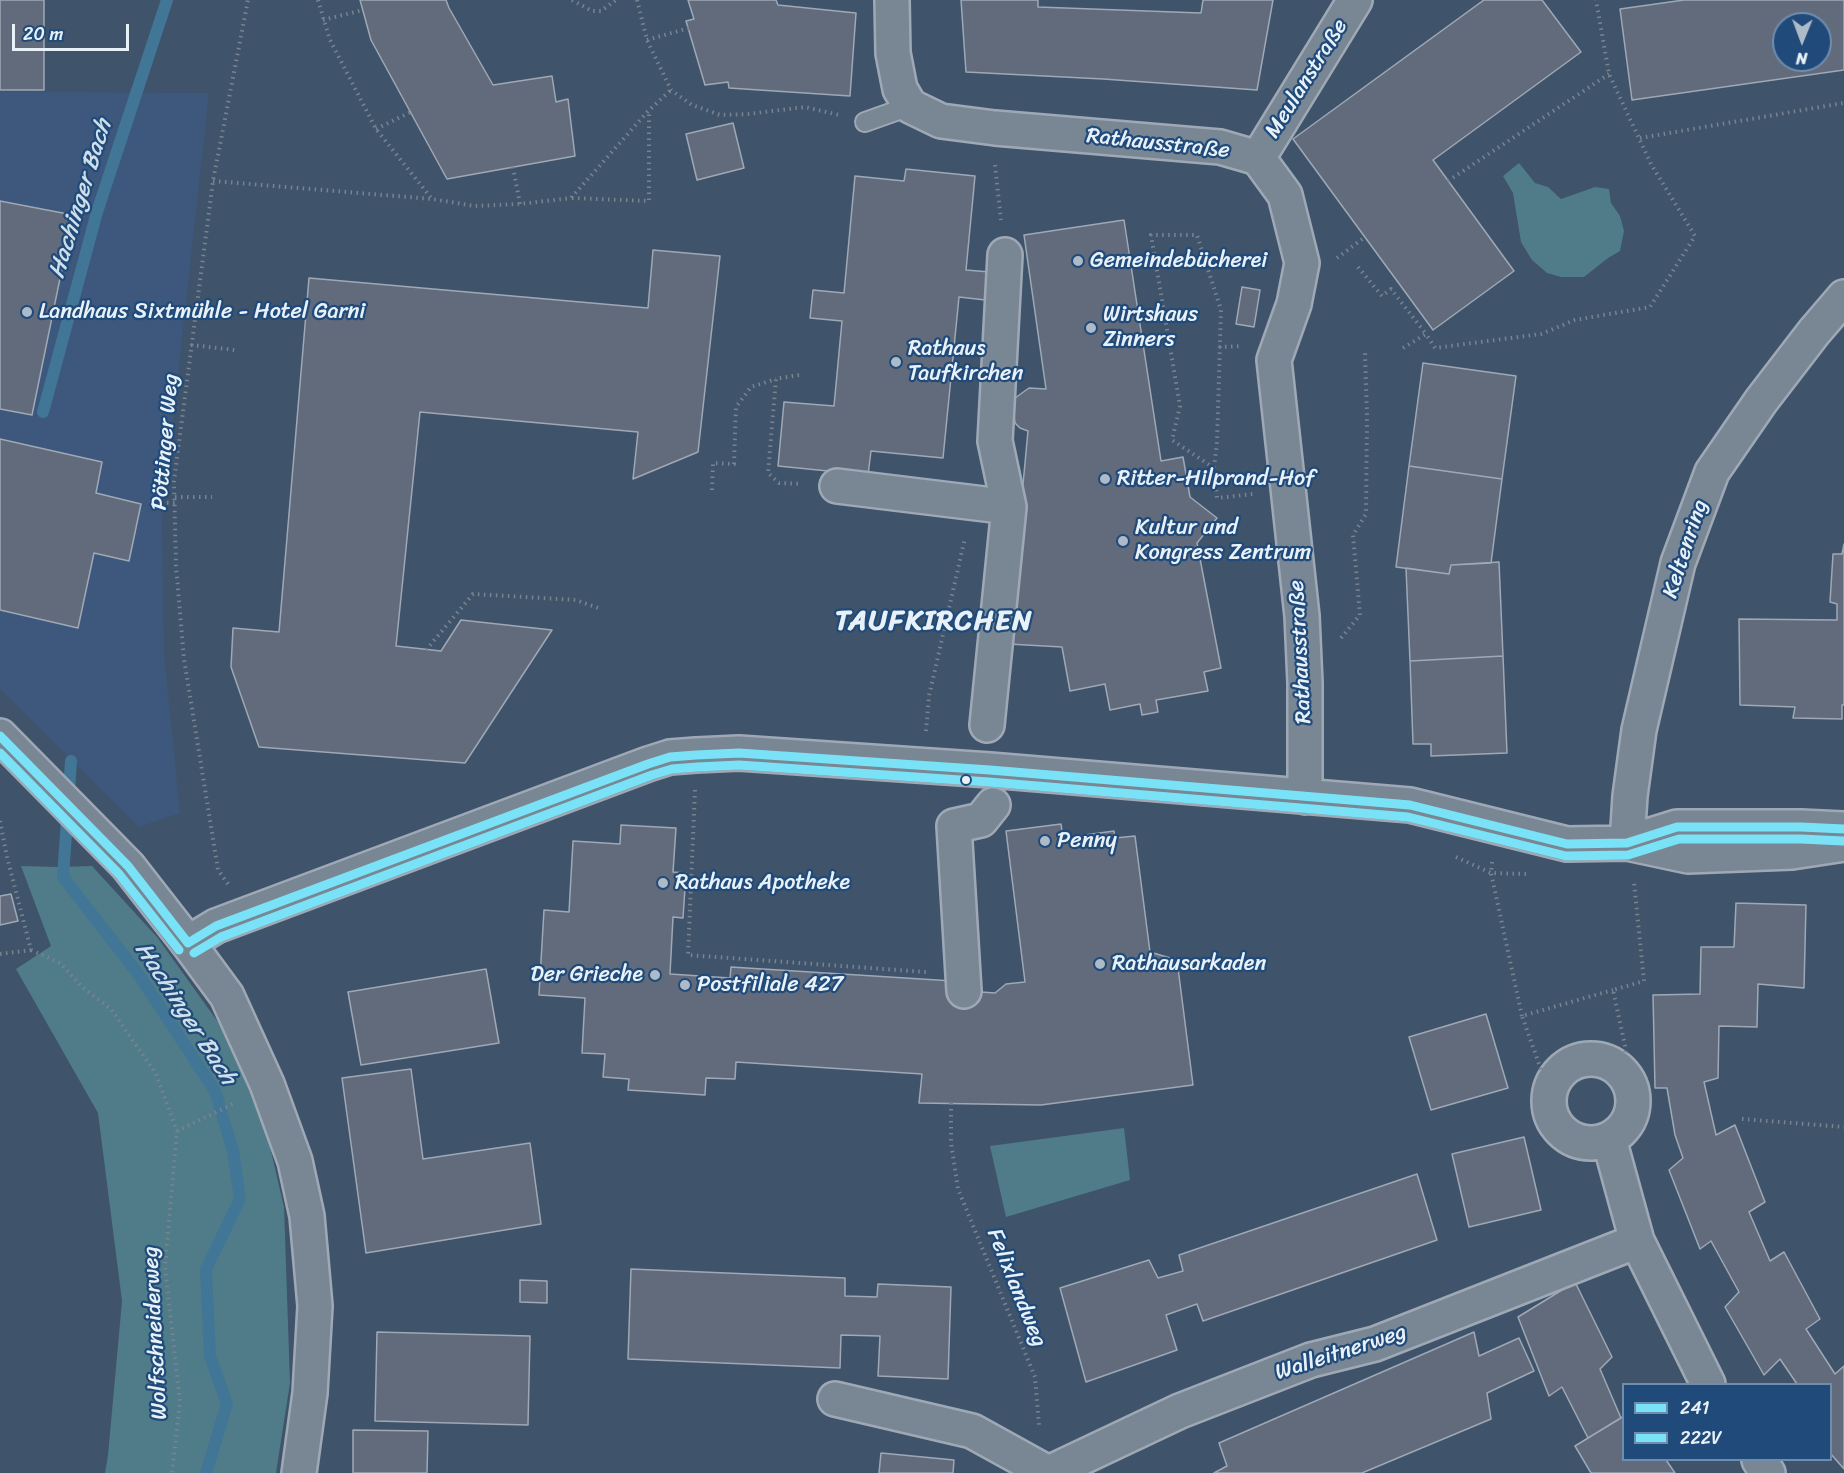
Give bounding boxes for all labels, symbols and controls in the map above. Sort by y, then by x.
scale bar [15,12,132,50]
north arrow [1772,12,1832,72]
street label: Meulanstraße [1260,15,1354,143]
text: 20 m [23,18,63,50]
text: N [1796,44,1808,73]
water label: Hachinger Bach [43,116,119,282]
street label: Rathausstraße [1085,123,1231,165]
place label: Gemeindebücherei [1090,248,1267,274]
marker: Gemeindebücherei [1071,254,1085,268]
place label: Landhaus Sixtmühle - Hotel Garni [39,299,365,325]
place label: Wirtshaus Zinners [1103,302,1198,354]
marker: Landhaus Sixtmühle - Hotel Garni [20,305,34,319]
marker: Wirtshaus Zinners [1084,321,1098,335]
place label: Rathaus Taufkirchen [908,336,1023,388]
marker: Rathaus Taufkirchen [889,355,903,369]
street label: Pöttinger Weg [147,373,185,511]
place label: Ritter-Hilprand-Hof [1117,466,1315,492]
marker: Ritter-Hilprand-Hof [1098,472,1112,486]
street label: Keltenring [1658,496,1714,602]
place label: Kultur und Kongress Zentrum [1135,515,1311,566]
marker: Kultur und Kongress Zentrum [1116,534,1130,548]
street label: Rathausstraße [1284,580,1318,724]
district label: TAUFKIRCHEN [836,605,1032,639]
unlabelled marker [960,774,972,786]
place label: Penny [1057,828,1117,854]
marker: Penny [1038,834,1052,848]
place label: Rathaus Apotheke [675,870,850,896]
marker: Rathaus Apotheke [656,876,670,890]
water label: Hachinger Bach [128,937,242,1091]
place label: Rathausarkaden [1112,951,1266,977]
marker: Rathausarkaden [1093,957,1107,971]
place label: Der Grieche [531,962,643,988]
marker: Der Grieche [648,968,662,982]
place label: Postfiliale 427 [697,972,843,998]
marker: Postfiliale 427 [678,978,692,992]
street label: Felixlandweg [980,1225,1052,1351]
street label: Wolfschneiderweg [138,1246,174,1420]
street label: Walleitnerweg [1272,1319,1410,1387]
legend [1622,1383,1832,1461]
text: 241 [1680,1392,1709,1424]
text: 222V [1680,1422,1722,1454]

